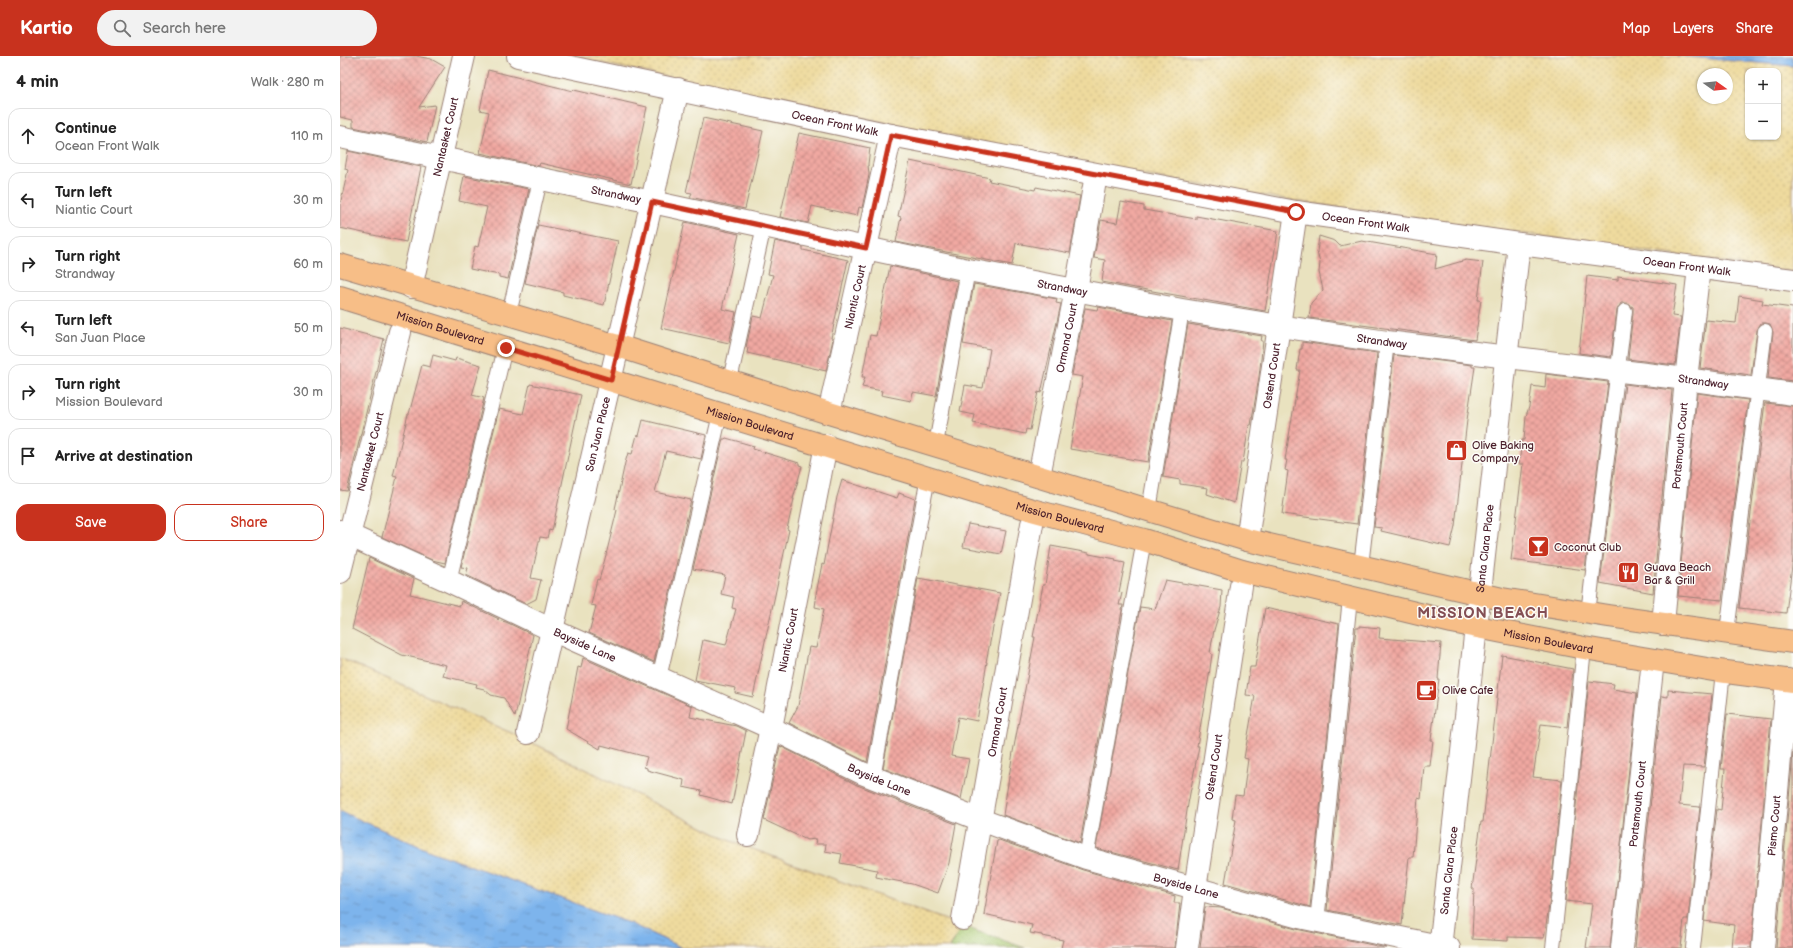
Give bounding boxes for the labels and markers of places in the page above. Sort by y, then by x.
shop icon: Olive Baking Company [1444,438,1470,464]
place label: Olive Baking Company [1472,439,1534,465]
bar icon: Coconut Club [1526,534,1552,560]
place label: Coconut Club [1554,541,1621,554]
restaurant icon: Guava Beach Bar & Grill [1616,560,1642,586]
place label: Guava Beach Bar & Grill [1644,561,1711,587]
cafe icon: Olive Cafe [1413,677,1439,703]
place label: Olive Cafe [1442,684,1494,697]

